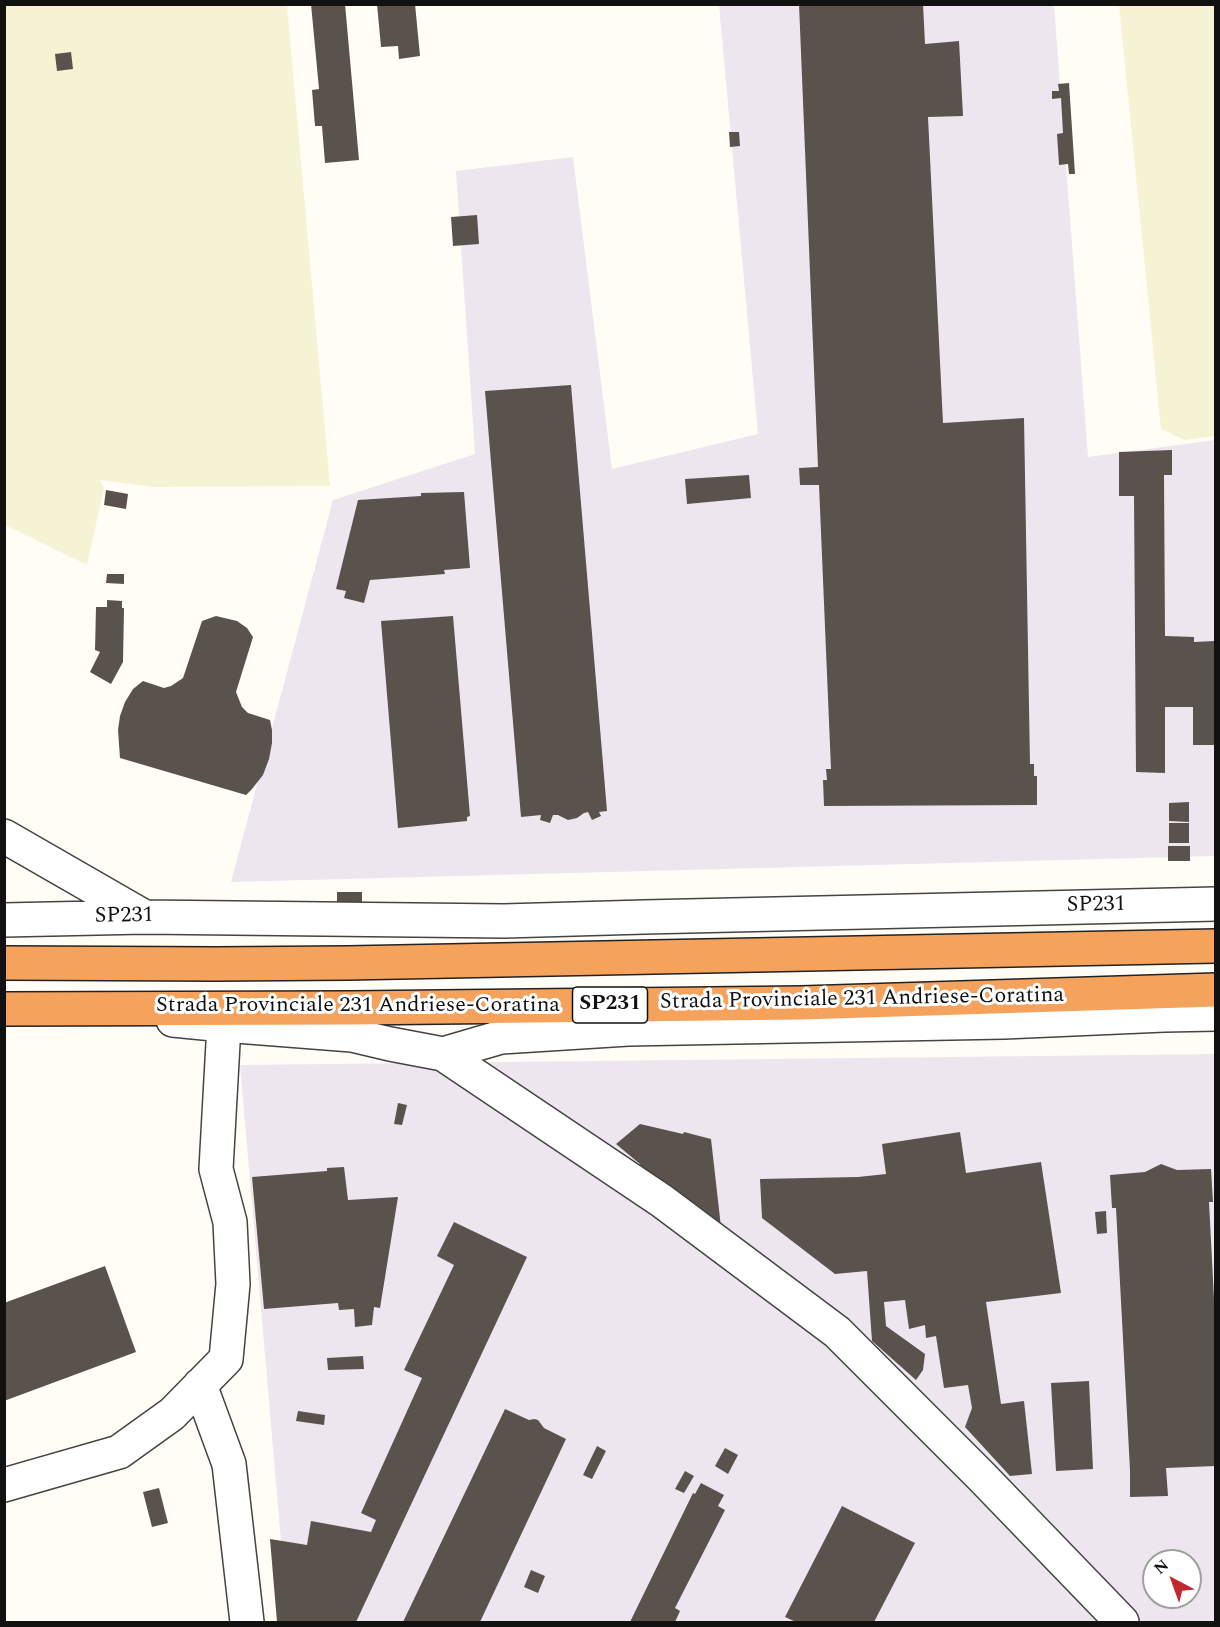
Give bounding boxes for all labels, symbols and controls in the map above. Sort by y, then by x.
street label: SP231 [1066,892,1126,920]
street label: SP231 [94,903,154,931]
street label: Strada Provinciale 231 Andriese-Coratina [660,983,1064,1017]
road number: SP231 [572,987,648,1023]
street label: Strada Provinciale 231 Andriese-Coratina [156,994,560,1020]
north arrow [1142,1549,1202,1609]
text: N [1149,1554,1174,1580]

